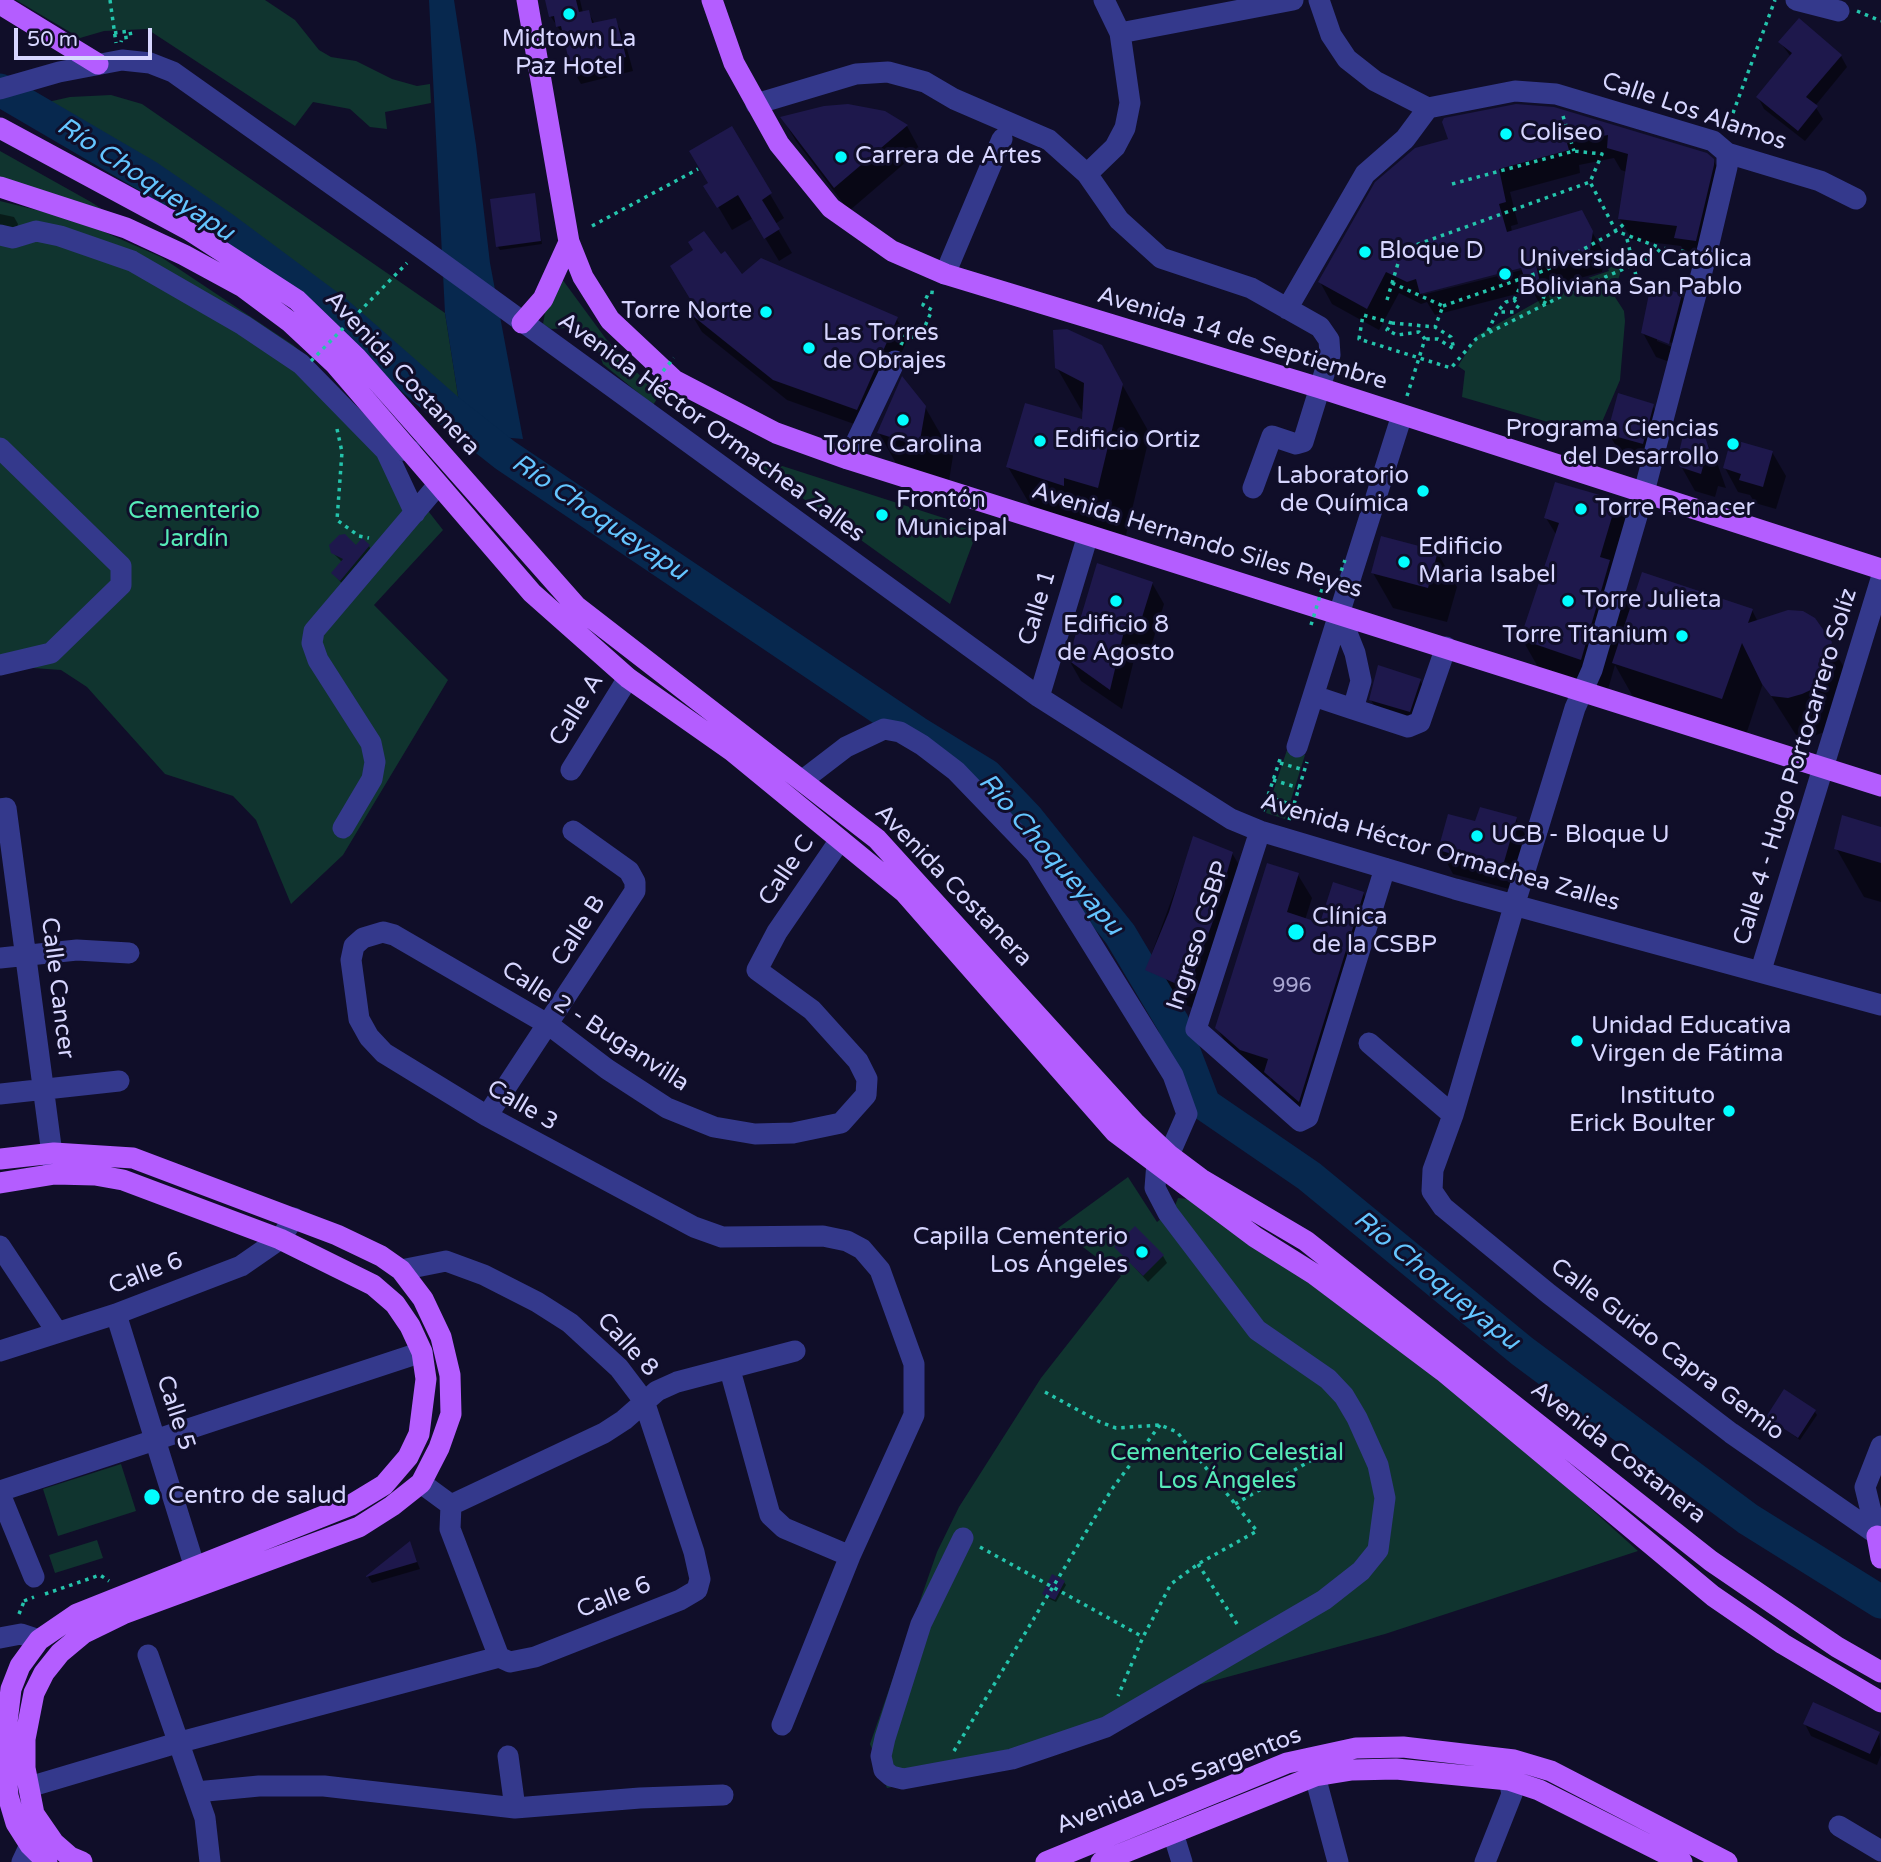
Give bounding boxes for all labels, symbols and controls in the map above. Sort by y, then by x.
marker: Midtown La Paz Hotel [561,6,577,22]
scale bar [18,14,156,58]
place label: Midtown La Paz Hotel [502,26,636,82]
text: 50 m [27,27,78,52]
street label: Calle Los Alamos [1598,67,1790,157]
water label: Río Choqueyapu [51,111,239,249]
place label: Coliseo [1520,120,1603,148]
marker: Coliseo [1498,126,1514,142]
place label: Carrera de Artes [855,143,1042,171]
marker: Carrera de Artes [833,149,849,165]
place label: Bloque D [1379,238,1484,266]
marker: Bloque D [1357,244,1373,260]
place label: Universidad Católica Boliviana San Pablo [1519,246,1752,302]
marker: Universidad Católica Boliviana San Pablo [1497,266,1513,282]
street label: Avenida 14 de Septiembre [1094,281,1390,397]
street label: Avenida Costanera [318,286,486,462]
place label: Torre Norte [621,298,752,326]
marker: Torre Norte [758,304,774,320]
street label: Avenida Héctor Ormachea Zalles [552,307,870,549]
place label: Las Torres de Obrajes [823,320,946,376]
marker: Las Torres de Obrajes [801,340,817,356]
marker: Torre Carolina [895,412,911,428]
place label: Programa Ciencias del Desarrollo [1505,416,1719,472]
place label: Edificio Ortiz [1054,427,1201,455]
place label: Torre Carolina [823,432,983,460]
marker: Edificio Ortiz [1032,433,1048,449]
marker: Programa Ciencias del Desarrollo [1725,436,1741,452]
water label: Río Choqueyapu [505,448,693,588]
place label: Laboratorio de Química [1276,463,1409,519]
street label: Avenida Hernando Siles Reyes [1028,477,1366,605]
marker: Laboratorio de Química [1415,483,1431,499]
place label: Frontón Municipal [896,487,1007,543]
place label: Torre Renacer [1595,495,1755,523]
park label: Cementerio Jardín [128,498,260,554]
marker: Torre Renacer [1573,501,1589,517]
marker: Frontón Municipal [874,507,890,523]
place label: Edificio Maria Isabel [1418,534,1556,590]
marker: Edificio Maria Isabel [1396,554,1412,570]
street label: Calle 1 [1013,567,1063,649]
street label: Calle 4 - Hugo Portocarrero Solíz [1728,585,1864,949]
place label: Torre Julieta [1582,587,1722,615]
marker: Edificio 8 de Agosto [1108,593,1124,609]
marker: Torre Julieta [1560,593,1576,609]
place label: Edificio 8 de Agosto [1057,612,1175,668]
place label: Torre Titanium [1502,622,1668,650]
marker: Torre Titanium [1674,628,1690,644]
street label: Calle A [544,669,610,751]
water label: Río Choqueyapu [971,768,1129,942]
street label: Avenida Héctor Ormachea Zalles [1257,788,1623,918]
street label: Avenida Costanera [868,799,1038,973]
place label: UCB - Bloque U [1491,822,1670,850]
marker: UCB - Bloque U [1469,828,1485,844]
street label: Calle C [753,830,821,912]
street label: Ingreso CSBP [1161,858,1237,1014]
street label: Calle B [546,890,612,972]
place label: Clínica de la CSBP [1312,904,1437,960]
street label: Calle Cancer [34,916,80,1060]
marker: Clínica de la CSBP [1286,922,1306,942]
street label: Calle 2 - Buganvilla [496,956,694,1098]
house number: 996 [1272,973,1312,999]
place label: Unidad Educativa Virgen de Fátima [1591,1013,1791,1069]
marker: Unidad Educativa Virgen de Fátima [1569,1033,1585,1049]
street label: Calle 3 [481,1074,563,1138]
place label: Instituto Erick Boulter [1569,1083,1715,1139]
marker: Instituto Erick Boulter [1721,1103,1737,1119]
water label: Río Choqueyapu [1347,1204,1525,1358]
place label: Capilla Cementerio Los Ángeles [913,1224,1128,1280]
marker: Capilla Cementerio Los Ángeles [1134,1244,1150,1260]
street label: Calle 6 [105,1247,187,1301]
street label: Calle Guido Capra Gemio [1544,1253,1790,1447]
street label: Calle 8 [590,1307,664,1383]
street label: Calle 5 [149,1372,201,1454]
street label: Avenida Costanera [1525,1376,1711,1530]
park label: Cementerio Celestial Los Ángeles [1110,1440,1344,1496]
place label: Centro de salud [168,1483,347,1511]
marker: Centro de salud [142,1487,162,1507]
street label: Calle 6 [573,1571,655,1625]
street label: Avenida Los Sargentos [1052,1721,1306,1841]

